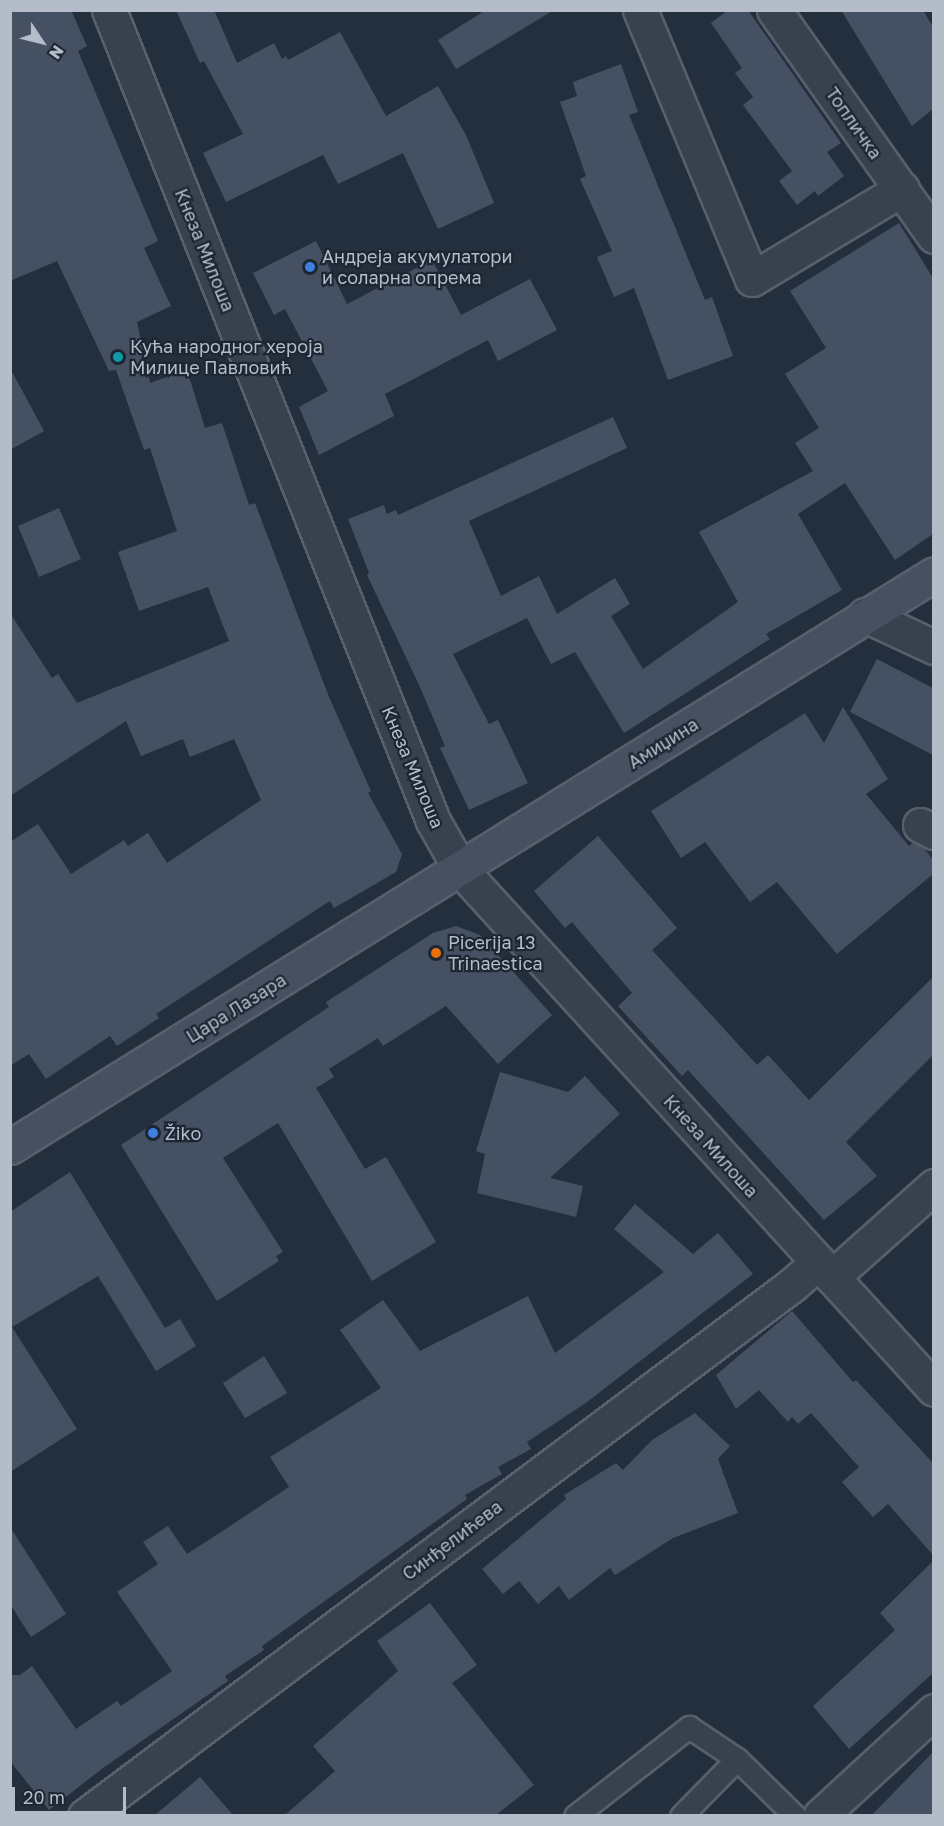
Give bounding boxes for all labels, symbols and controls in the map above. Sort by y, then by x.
north arrow [12,12,72,72]
text: N [45,42,68,63]
street label: Топличка [821,83,887,163]
street label: Кнеза Милоша [171,185,239,315]
place label: Андреја акумулатори и соларна опрема [322,246,512,288]
marker: Андреја акумулатори и соларна опрема [303,260,317,274]
place label: Кућа народног хероја Милице Павловић [130,336,323,378]
marker: Кућа народног хероја Милице Павловић [111,350,125,364]
street label: Кнеза Милоша [378,703,448,831]
street label: Амиџина [624,713,702,773]
place label: Picerija 13 Trinaestica [448,932,543,974]
marker: Picerija 13 Trinaestica [429,946,443,960]
street label: Цара Лазара [182,969,290,1047]
street label: Кнеза Милоша [659,1090,763,1202]
place label: Žiko [165,1122,201,1144]
marker: Žiko [146,1126,160,1140]
street label: Синђелићева [398,1496,506,1584]
scale bar [15,1775,129,1813]
text: 20 m [23,1786,65,1808]

